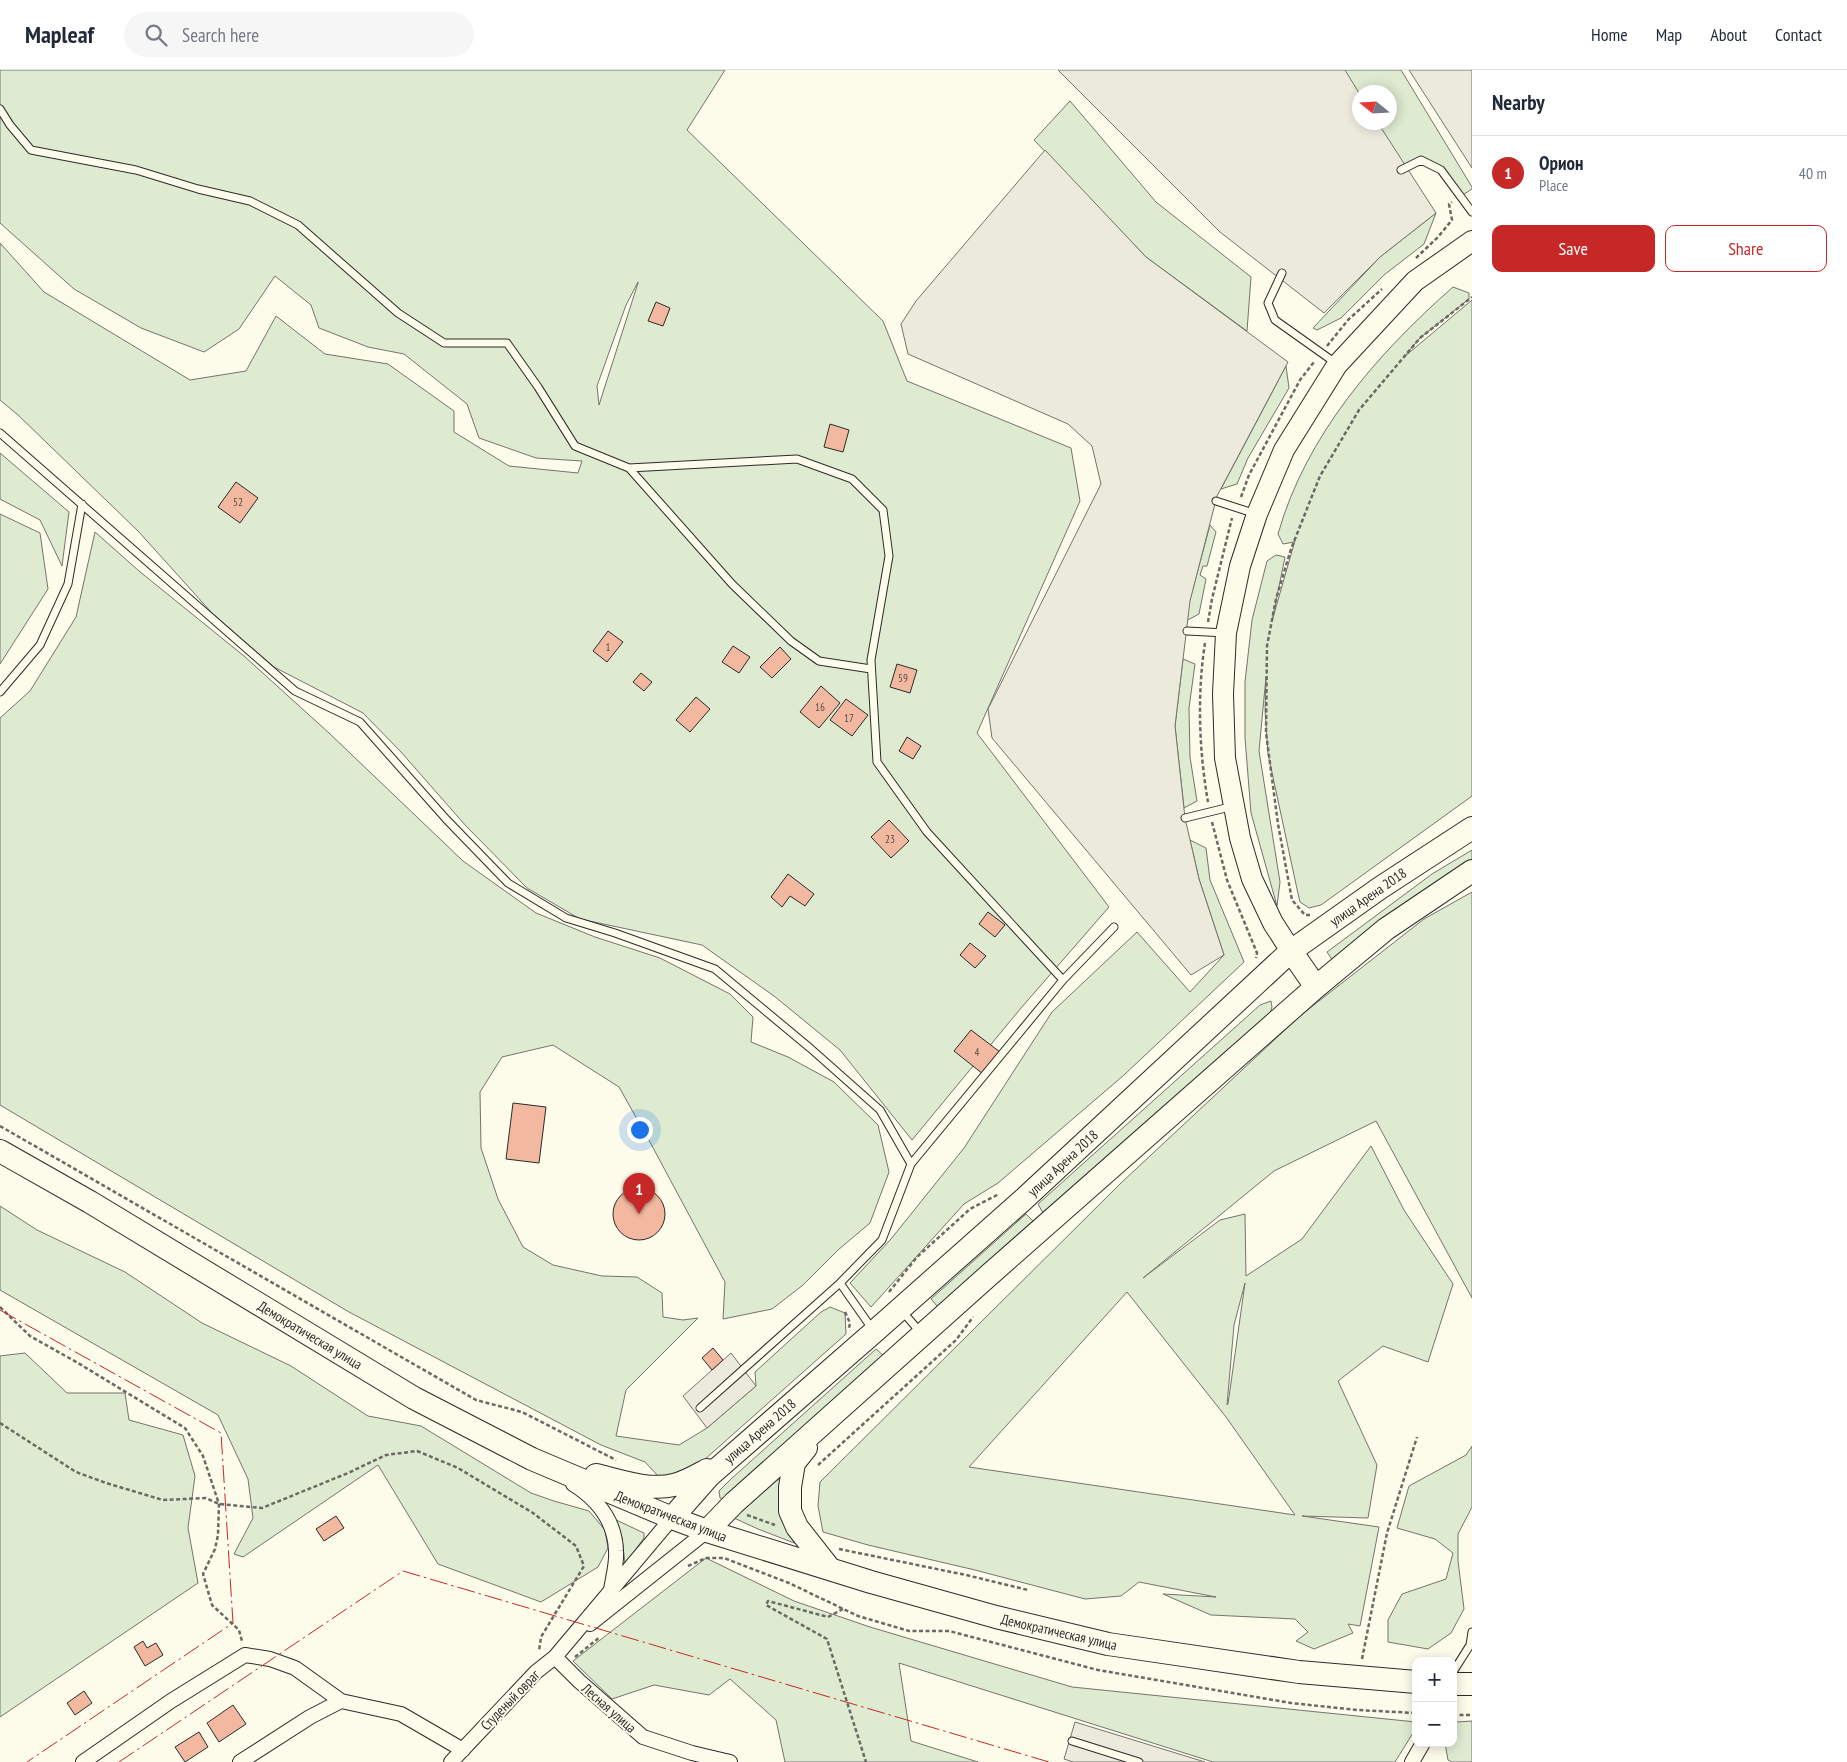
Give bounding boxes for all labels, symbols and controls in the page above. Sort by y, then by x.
search box [124,12,474,57]
text: Mapleaf [25,19,94,50]
icon: search [142,21,170,49]
text: Search here [182,23,259,47]
text: Home [1591,23,1628,46]
text: Map [1656,23,1682,46]
text: About [1710,23,1747,46]
text: Contact [1775,23,1822,46]
north arrow [1352,85,1397,130]
text: Nearby [1492,89,1545,116]
text: Орион [1539,151,1583,175]
text: 1 [1504,163,1512,183]
text: 40 m [1799,163,1827,183]
text: Place [1539,175,1568,195]
button: Save [1492,225,1655,272]
button: Share [1665,225,1827,272]
house number: 52 [233,495,243,509]
house number: 1 [606,640,611,654]
house number: 59 [898,671,908,685]
house number: 16 [815,700,825,714]
house number: 17 [844,711,854,725]
house number: 23 [885,832,895,846]
street label: улица Арена 2018 [1326,864,1410,930]
house number: 4 [975,1045,980,1059]
your location [627,1117,653,1143]
street label: улица Арена 2018 [1024,1126,1102,1200]
pin: 1 [623,1173,655,1214]
street label: Демократическая улица [255,1297,365,1373]
street label: улица Арена 2018 [720,1395,800,1467]
street label: Демократическая улица [612,1486,730,1546]
street label: Демократическая улица [999,1610,1119,1654]
map controls [1412,1657,1457,1747]
button: + [1412,1657,1457,1702]
street label: Студеный овраг [477,1665,544,1734]
street label: Лесная улица [577,1679,640,1737]
button: − [1412,1702,1457,1747]

